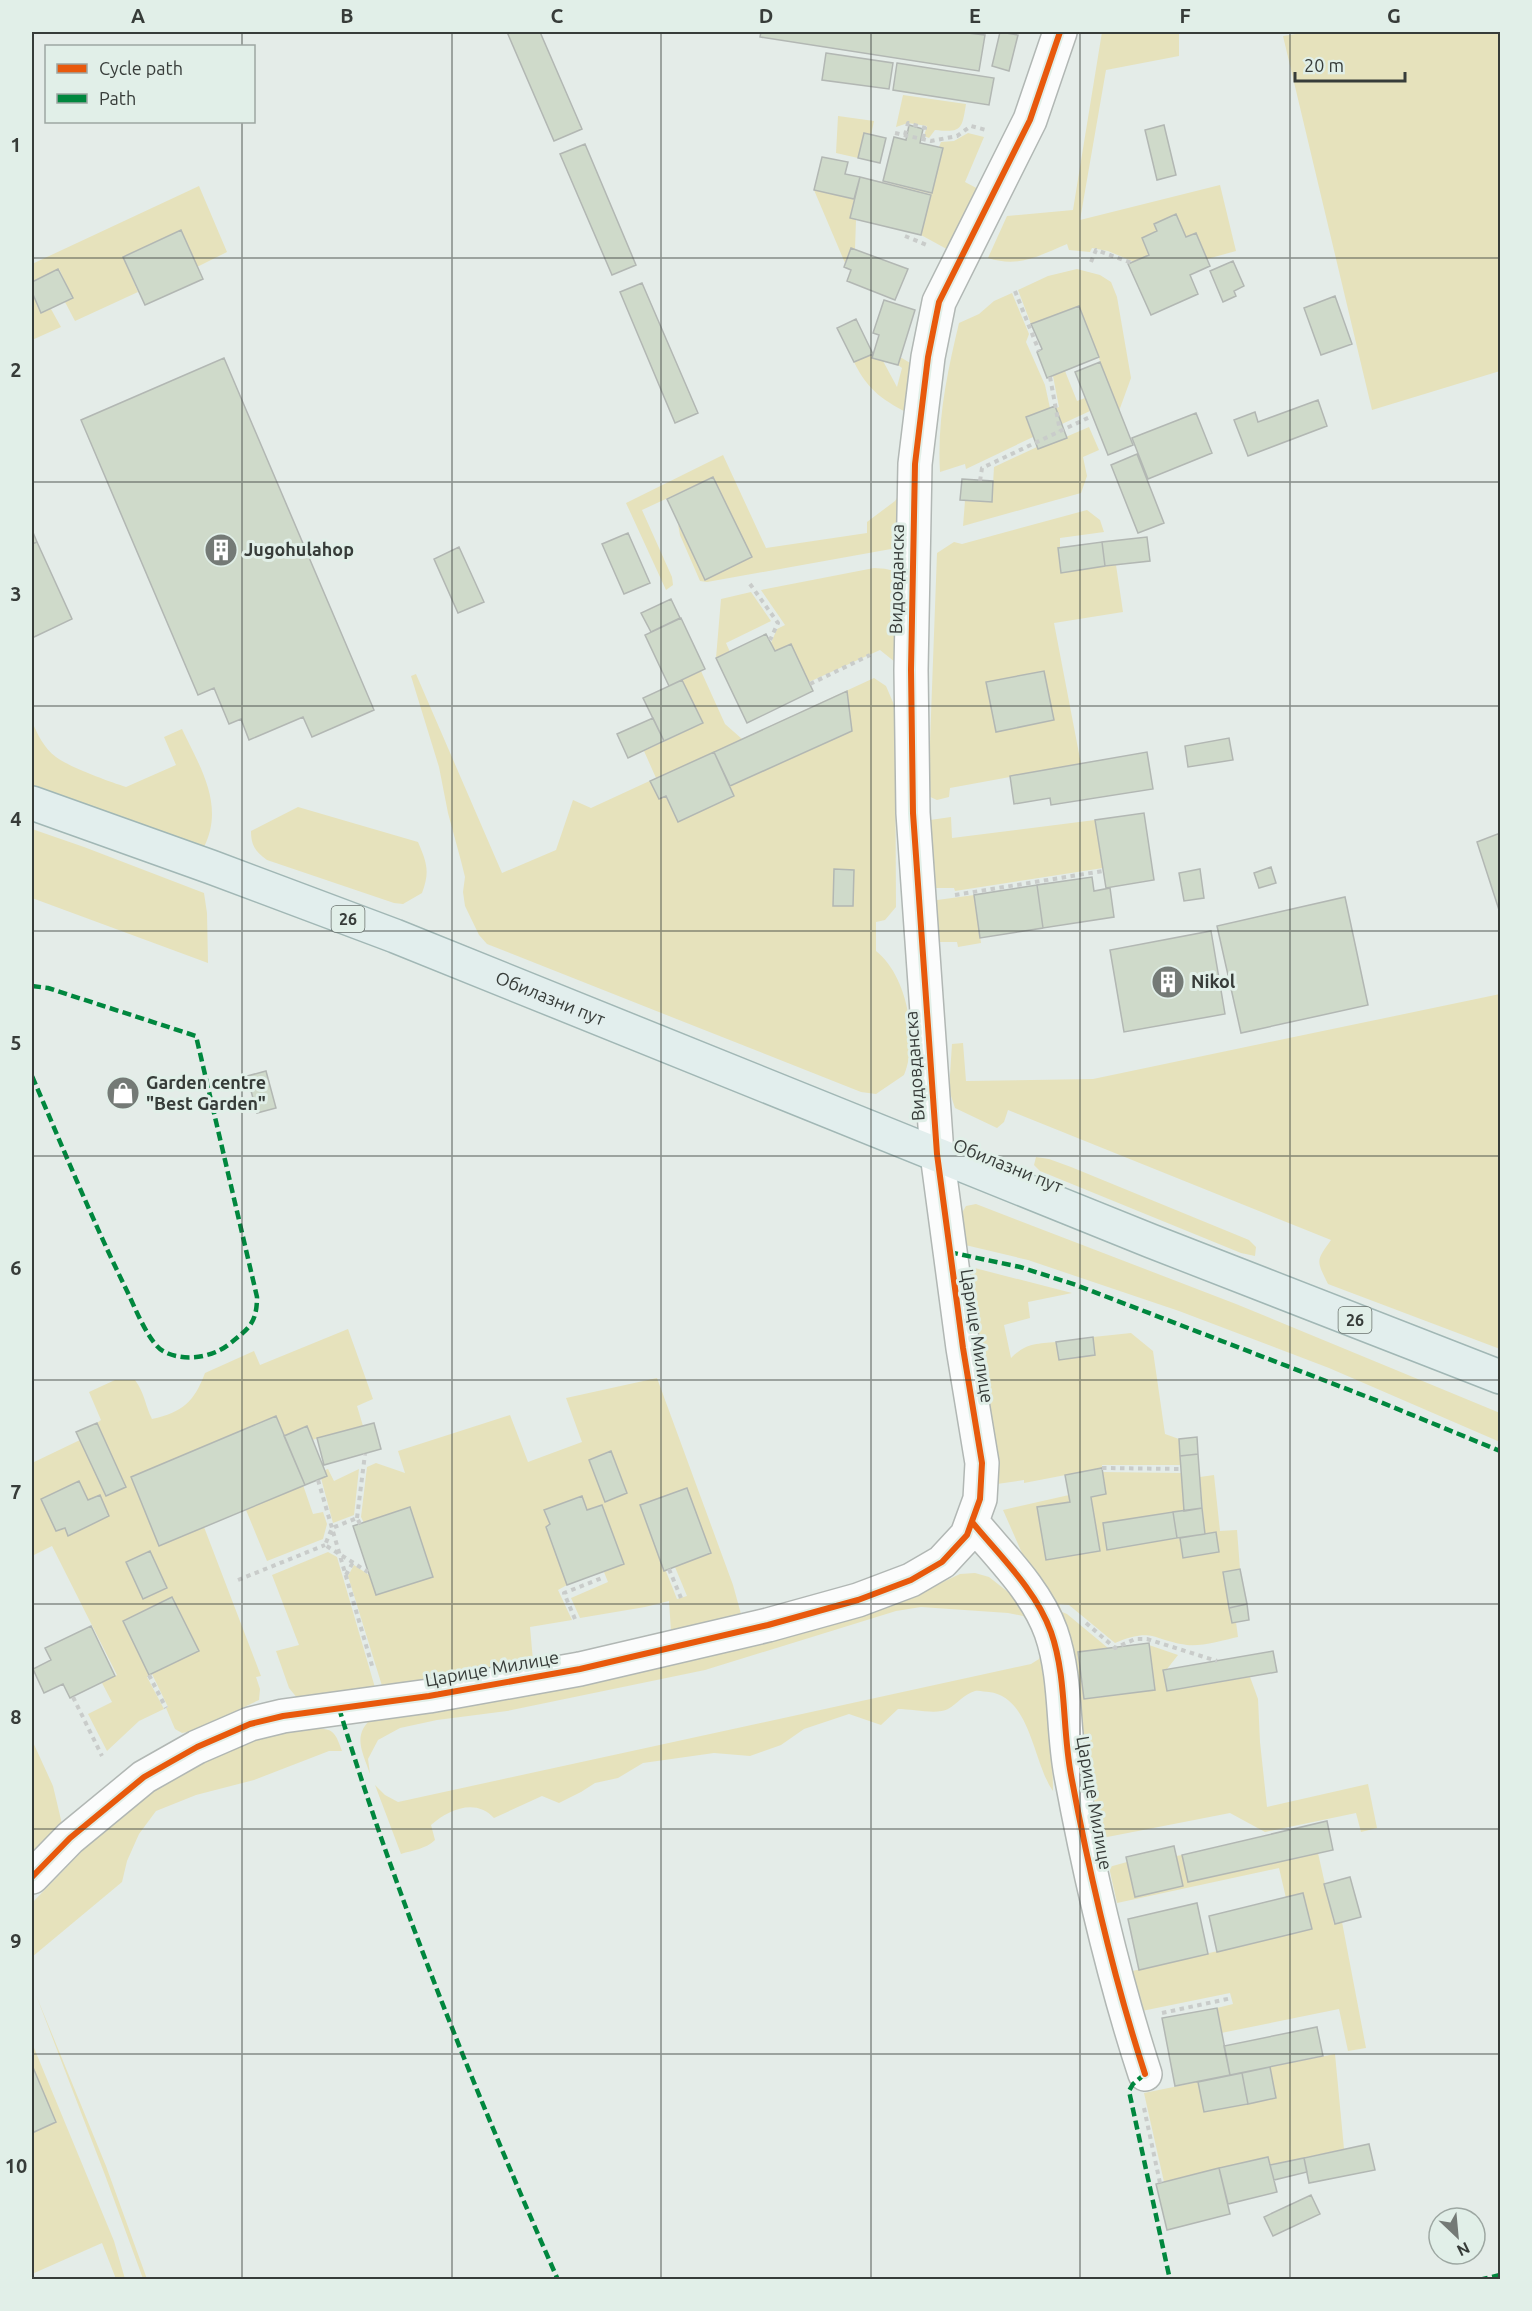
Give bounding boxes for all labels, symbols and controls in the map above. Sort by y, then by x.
text: A [131,4,145,27]
text: B [340,4,354,27]
text: C [551,4,564,27]
text: D [759,4,773,27]
text: E [969,4,981,27]
text: F [1179,4,1191,27]
text: G [1387,4,1401,27]
legend [45,45,255,123]
scale bar [1295,45,1404,83]
text: 20 m [1304,55,1344,75]
text: Cycle path [99,58,183,78]
text: Path [99,88,136,108]
text: 1 [10,133,22,156]
text: 2 [10,358,22,381]
street label: Видовданска [885,524,907,634]
building icon: Jugohulahop [203,532,239,568]
place label: Jugohulahop [244,539,354,559]
text: 3 [10,582,22,605]
text: 4 [10,807,22,830]
road number: 26 [332,906,364,932]
building icon: Nikol [1150,964,1186,1000]
street label: Обилазни пут [493,967,608,1029]
place label: Nikol [1191,971,1236,991]
street label: Видовданска [900,1010,928,1122]
text: 5 [10,1031,22,1054]
place label: Garden centre "Best Garden" [146,1072,266,1113]
shop icon: Garden centre "Best Garden" [105,1075,141,1111]
street label: Обилазни пут [951,1134,1066,1196]
text: 6 [10,1256,22,1279]
street label: Царице Милице [958,1267,998,1404]
road number: 26 [1338,1307,1372,1333]
text: 7 [10,1480,22,1503]
street label: Царице Милице [423,1646,560,1690]
text: 8 [10,1705,22,1728]
street label: Царице Милице [1073,1734,1117,1871]
text: 9 [10,1929,22,1952]
text: 10 [5,2154,27,2177]
north arrow [1427,2206,1487,2266]
text: N [1454,2239,1473,2260]

